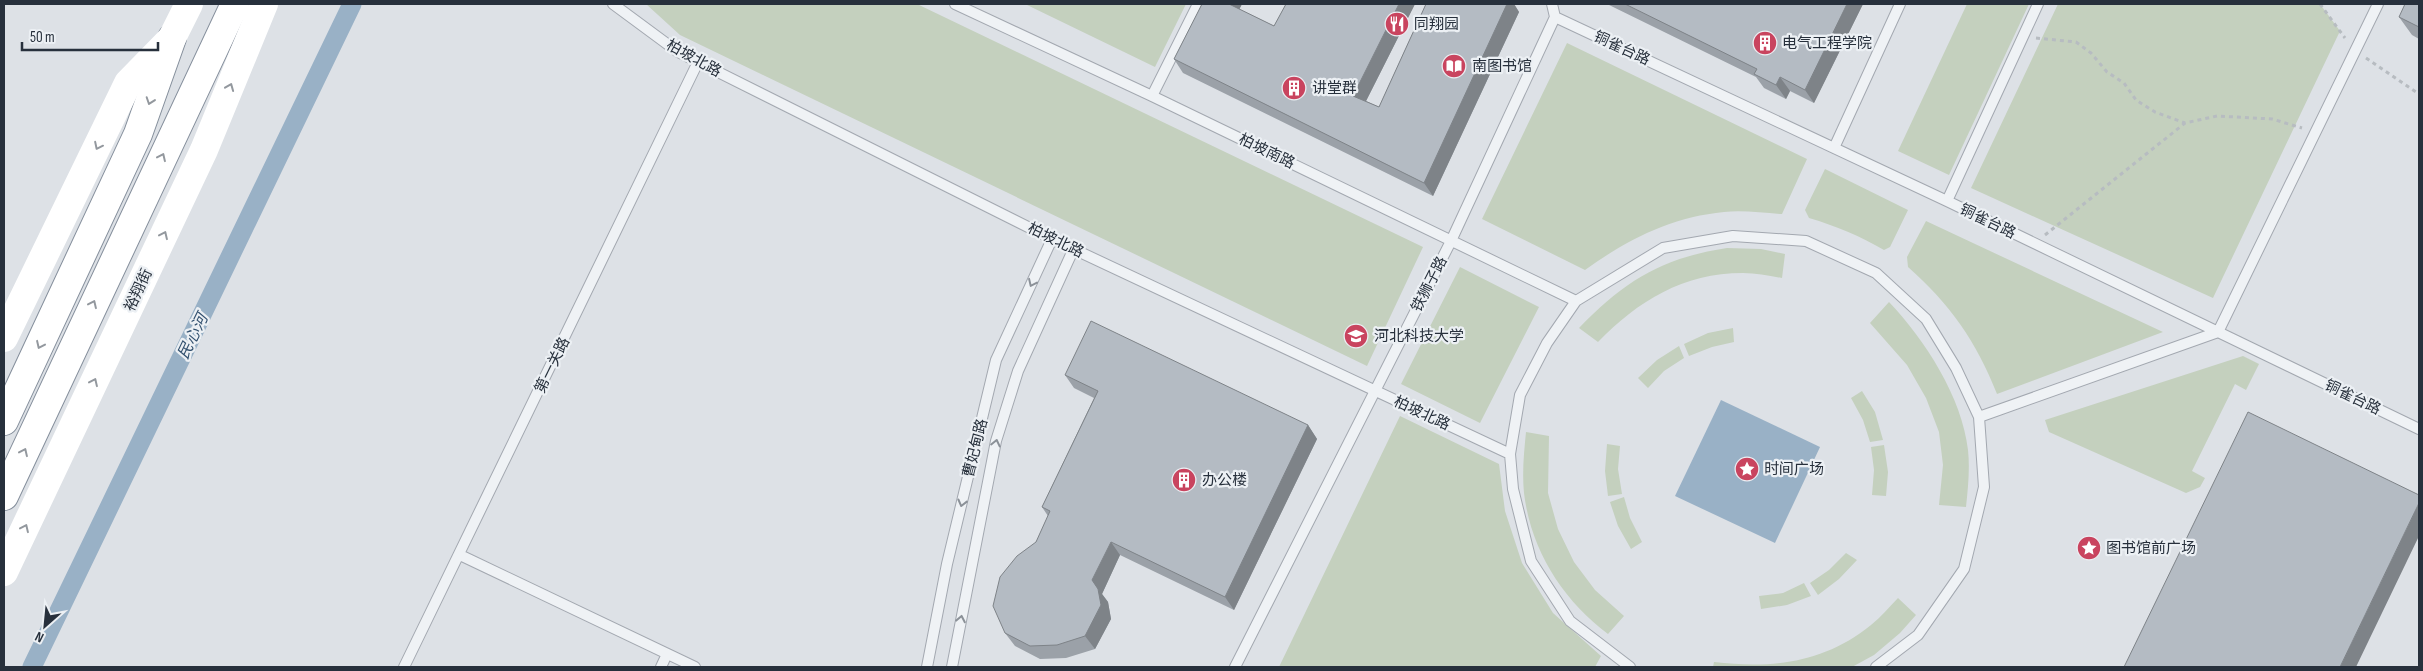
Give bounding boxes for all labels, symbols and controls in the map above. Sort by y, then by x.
restaurant icon: 同翔园 [1384,11,1410,37]
place label: 同翔园 [1414,15,1459,34]
scale bar [22,20,159,52]
street label: 铜雀台路 [1591,27,1653,70]
text: 50 m [30,28,55,47]
building icon: 电气工程学院 [1752,30,1778,56]
place label: 电气工程学院 [1782,34,1872,53]
street label: 柏坡北路 [663,36,725,81]
library icon: 南图书馆 [1441,53,1467,79]
place label: 南图书馆 [1472,57,1532,76]
building icon: 讲堂群 [1281,75,1307,101]
place label: 讲堂群 [1312,79,1357,98]
one-way arrow [225,83,235,91]
one-way arrow [146,96,156,105]
street label: 柏坡南路 [1236,130,1298,173]
one-way arrow [93,141,104,150]
one-way arrow [156,153,167,162]
street label: 铜雀台路 [1957,200,2019,243]
street label: 柏坡北路 [1025,219,1087,262]
one-way arrow [158,231,168,240]
street label: 铁狮子路 [1407,253,1452,315]
street label: 裕翔街 [120,266,157,315]
one-way arrow [1027,278,1038,287]
one-way arrow [87,300,97,309]
water label: 民心河 [174,308,214,362]
school or university icon: 河北科技大学 [1343,323,1369,349]
place label: 河北科技大学 [1374,327,1464,346]
street label: 第一关路 [531,334,574,396]
one-way arrow [35,340,46,349]
street label: 铜雀台路 [2322,376,2384,419]
one-way arrow [88,378,99,387]
street label: 柏坡北路 [1391,392,1453,435]
street label: 曹妃甸路 [959,417,992,480]
one-way arrow [990,438,1001,447]
one-way arrow [18,448,28,457]
place icon: 时间广场 [1734,456,1760,482]
place label: 时间广场 [1764,460,1824,479]
building icon: 办公楼 [1171,467,1197,493]
place label: 办公楼 [1202,471,1247,490]
one-way arrow [957,499,968,508]
one-way arrow [18,524,29,533]
place icon: 图书馆前广场 [2076,535,2102,561]
place label: 图书馆前广场 [2106,539,2196,558]
north arrow [20,601,70,651]
one-way arrow [956,615,966,624]
text: N [32,628,47,646]

